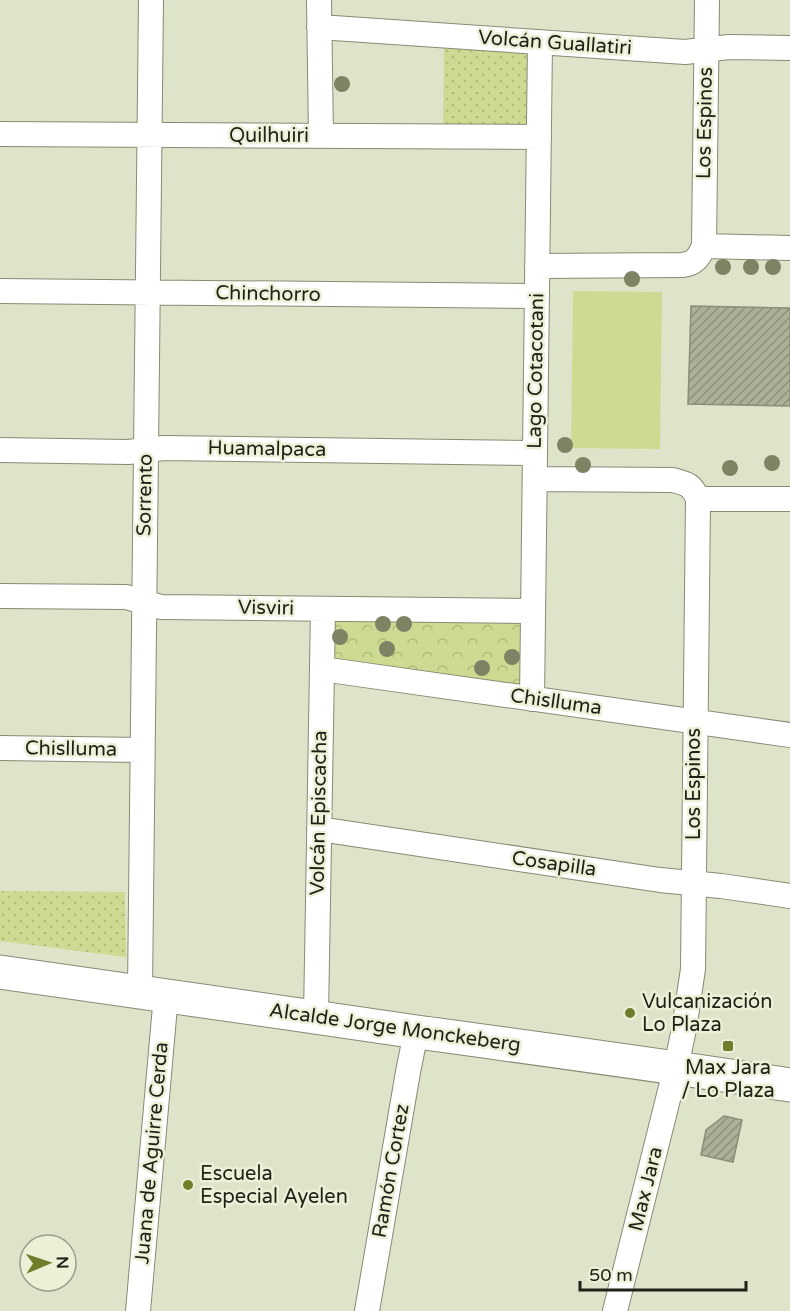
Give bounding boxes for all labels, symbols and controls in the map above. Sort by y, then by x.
street label: Volcán Guallatiri [477,26,633,60]
street label: Los Espinos [692,67,718,179]
street label: Quilhuiri [229,124,309,148]
street label: Chinchorro [215,281,321,307]
street label: Lago Cotacotani [523,293,549,449]
street label: Huamalpaca [207,436,327,462]
street label: Sorrento [132,454,158,536]
street label: Visviri [238,596,294,620]
street label: Chislluma [509,684,603,720]
street label: Los Espinos [682,728,706,840]
street label: Volcán Episcacha [306,730,332,896]
street label: Chislluma [25,736,117,762]
street label: Cosapilla [510,846,598,882]
place label: Vulcanización Lo Plaza [642,990,772,1037]
street label: Alcalde Jorge Monckeberg [268,998,522,1058]
marker: Vulcanización Lo Plaza [623,1006,637,1020]
marker: Max Jara / Lo Plaza [721,1039,735,1053]
street label: Juana de Aguirre Cerda [130,1041,174,1265]
place label: Max Jara / Lo Plaza [681,1056,775,1103]
street label: Ramón Cortez [367,1102,415,1240]
street label: Max Jara [624,1144,668,1234]
place label: Escuela Especial Ayelen [200,1162,348,1209]
marker: Escuela Especial Ayelen [181,1178,195,1192]
north arrow [18,1233,78,1293]
scale bar [580,1254,746,1292]
text: N [52,1256,72,1269]
text: 50 m [589,1264,633,1286]

